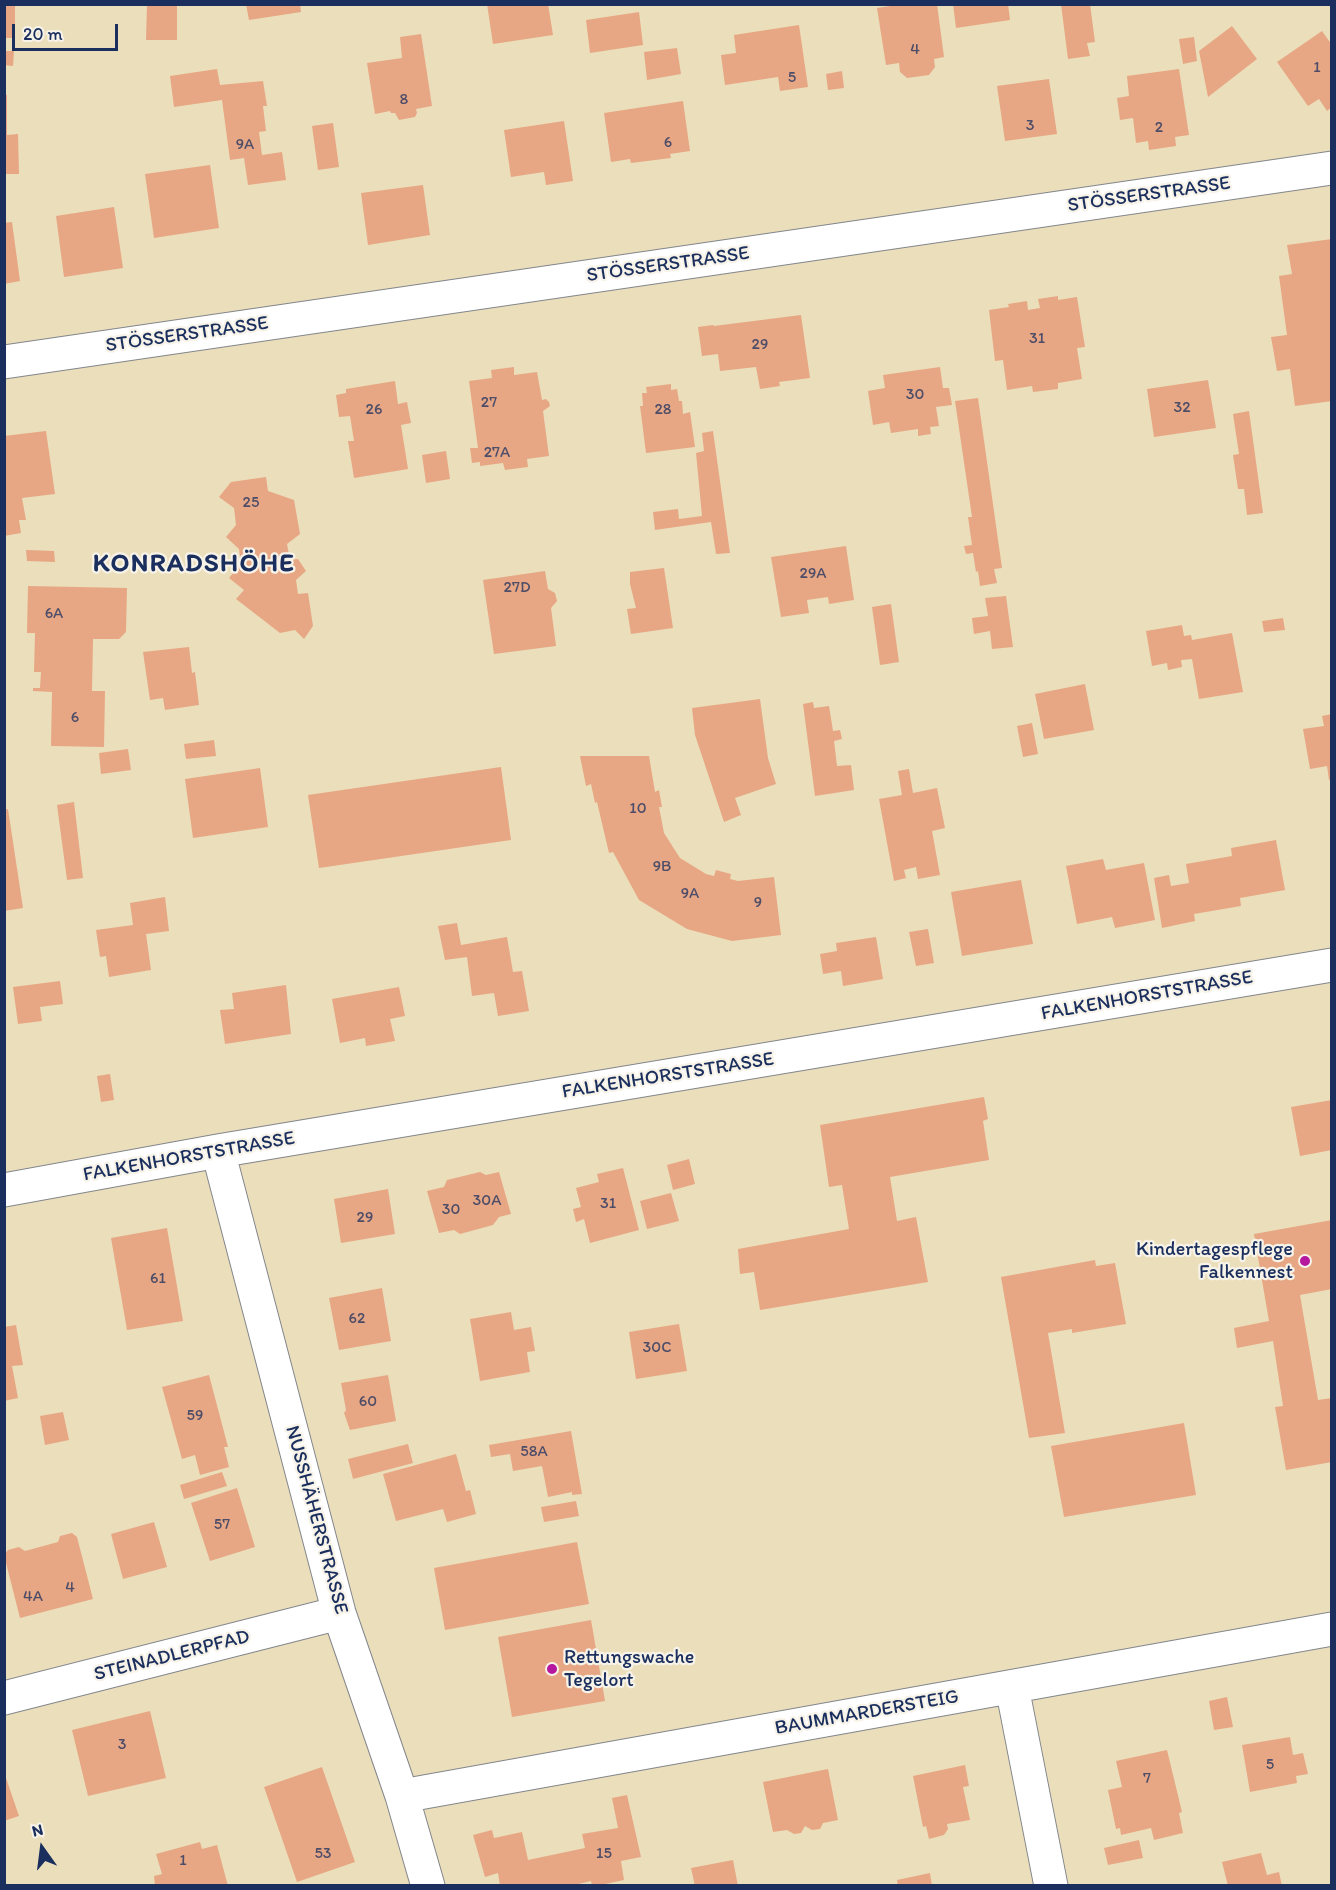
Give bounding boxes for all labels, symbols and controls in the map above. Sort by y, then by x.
scale bar [15,12,122,50]
text: 20 m [23,23,63,45]
house number: 4 [910,40,920,60]
house number: 1 [1313,58,1321,78]
house number: 5 [788,68,796,88]
house number: 8 [400,90,408,110]
house number: 3 [1026,116,1034,136]
house number: 2 [1155,118,1163,138]
house number: 6 [664,133,672,153]
house number: 9A [236,135,254,155]
street label: STÖSSERSTRASSE [1066,172,1232,218]
street label: STÖSSERSTRASSE [585,242,751,288]
street label: STÖSSERSTRASSE [104,312,270,358]
house number: 31 [1029,329,1045,349]
house number: 29 [752,335,768,355]
house number: 30 [906,385,924,405]
house number: 27 [481,393,497,413]
house number: 32 [1173,398,1191,418]
house number: 26 [366,400,382,420]
house number: 28 [654,400,672,420]
house number: 27A [484,443,510,463]
house number: 25 [243,493,259,513]
district label: KONRADSHÖHE [93,548,295,580]
house number: 29A [799,564,827,584]
house number: 27D [504,578,530,598]
house number: 6A [45,604,63,624]
house number: 6 [71,708,79,728]
house number: 10 [629,799,647,819]
house number: 9B [653,857,671,877]
house number: 9A [681,884,699,904]
house number: 9 [754,893,762,913]
street label: FALKENHORSTSTRASSE [1039,966,1255,1026]
street label: FALKENHORSTSTRASSE [560,1047,776,1105]
street label: FALKENHORSTSTRASSE [81,1127,297,1187]
house number: 30A [473,1191,501,1211]
house number: 31 [600,1194,616,1214]
house number: 30 [442,1200,460,1220]
house number: 29 [357,1208,373,1228]
place label: Kindertagespflege Falkennest [1136,1238,1293,1285]
marker: Kindertagespflege Falkennest [1298,1254,1312,1268]
house number: 61 [150,1269,166,1289]
house number: 62 [349,1309,365,1329]
house number: 30C [643,1338,671,1358]
house number: 60 [359,1392,377,1412]
house number: 59 [187,1406,203,1426]
street label: NUSSHÄHERSTRASSE [279,1423,353,1617]
house number: 58A [520,1442,548,1462]
house number: 57 [214,1515,230,1535]
house number: 4 [65,1578,75,1598]
house number: 4A [23,1587,43,1607]
street label: STEINADLERPFAD [92,1625,252,1687]
place label: Rettungswache Tegelort [564,1646,694,1693]
marker: Rettungswache Tegelort [545,1662,559,1676]
street label: BAUMMARDERSTEIG [773,1685,961,1741]
house number: 3 [118,1735,126,1755]
house number: 5 [1266,1755,1274,1775]
house number: 7 [1143,1769,1151,1789]
north arrow [12,1818,72,1878]
text: N [30,1820,45,1841]
house number: 53 [314,1844,332,1864]
house number: 15 [596,1844,612,1864]
house number: 1 [179,1851,187,1871]

